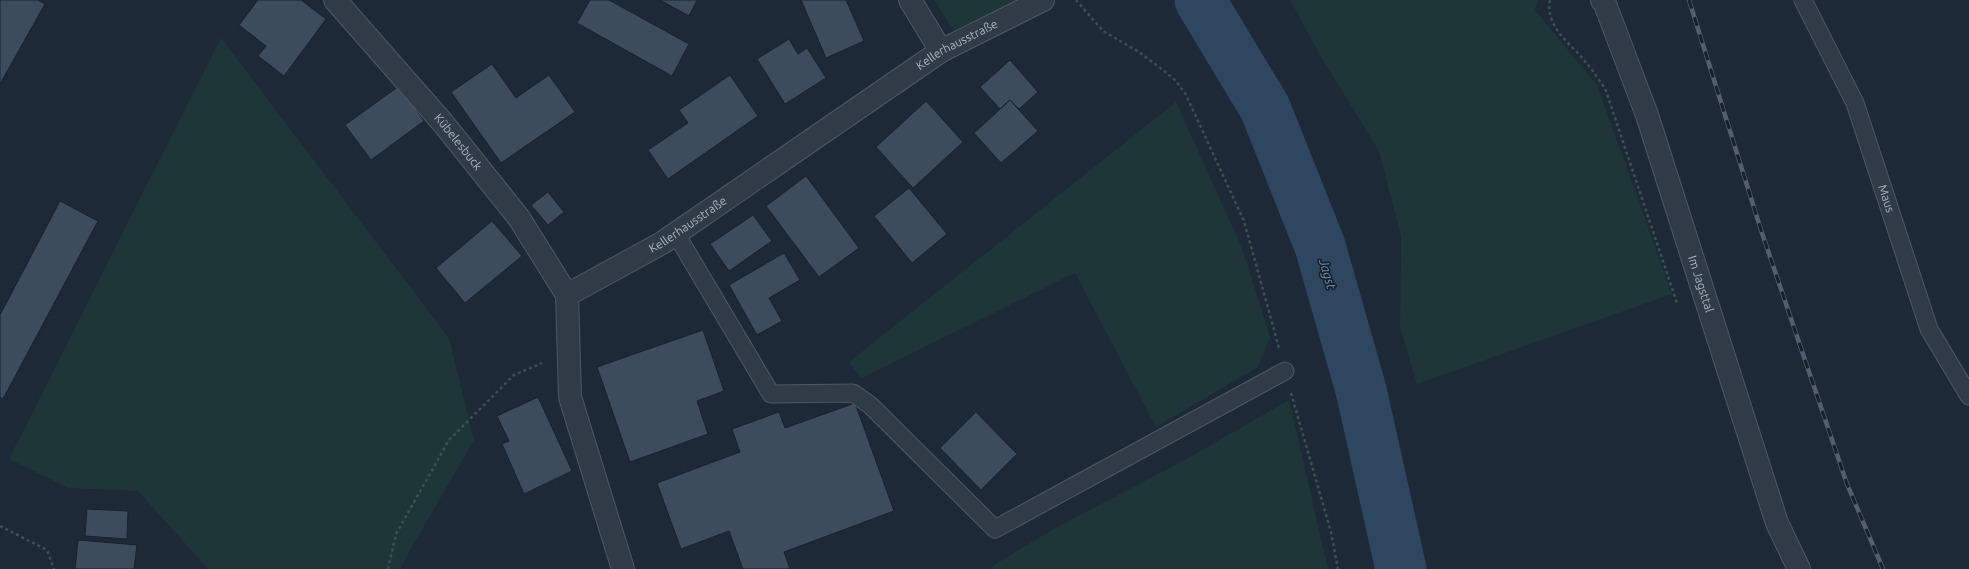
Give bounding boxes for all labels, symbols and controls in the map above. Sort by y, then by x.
street label: Kellerhausstraße [914,17,1000,72]
street label: Kübelesbuck [432,111,485,172]
street label: Maus [1876,183,1897,214]
street label: Kellerhausstraße [647,193,729,255]
street label: Im Jagsttal [1686,254,1716,314]
water label: Jagst [1317,256,1339,292]

